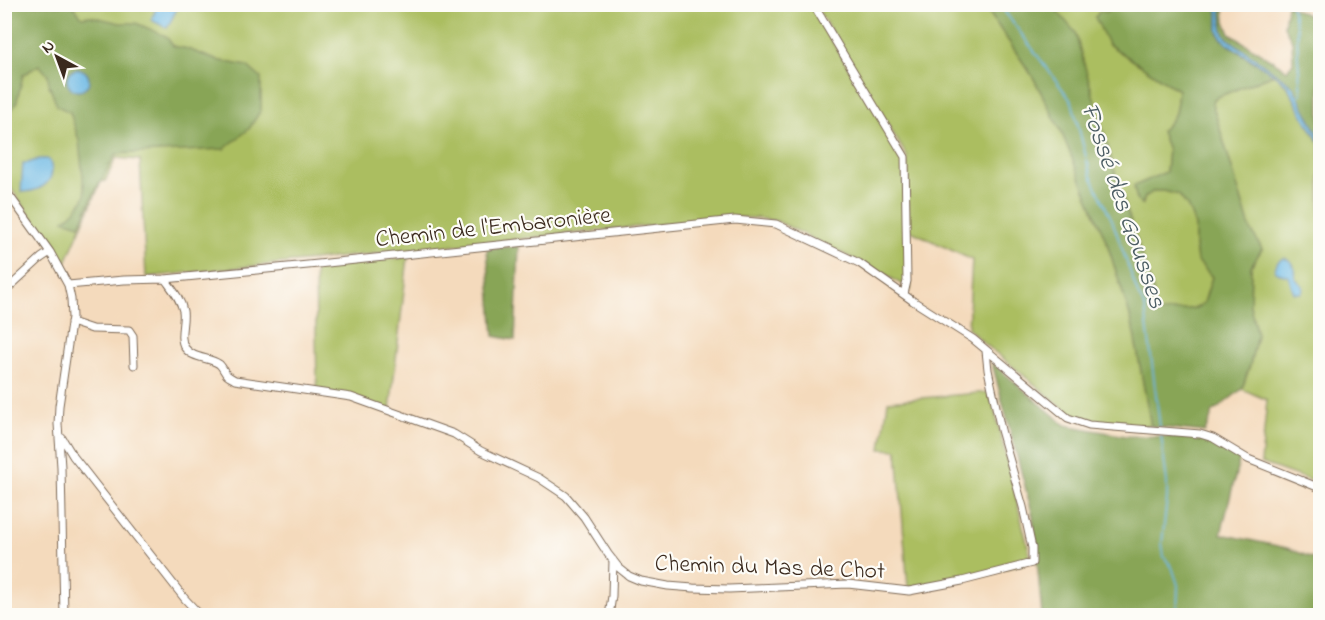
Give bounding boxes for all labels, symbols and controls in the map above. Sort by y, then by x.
north arrow [27,27,87,87]
text: N [37,34,61,60]
water label: Fossé des Gousses [1069,98,1175,314]
street label: Chemin de l'Embaronière [374,199,613,258]
street label: Chemin du Mas de Chot [654,547,886,590]

